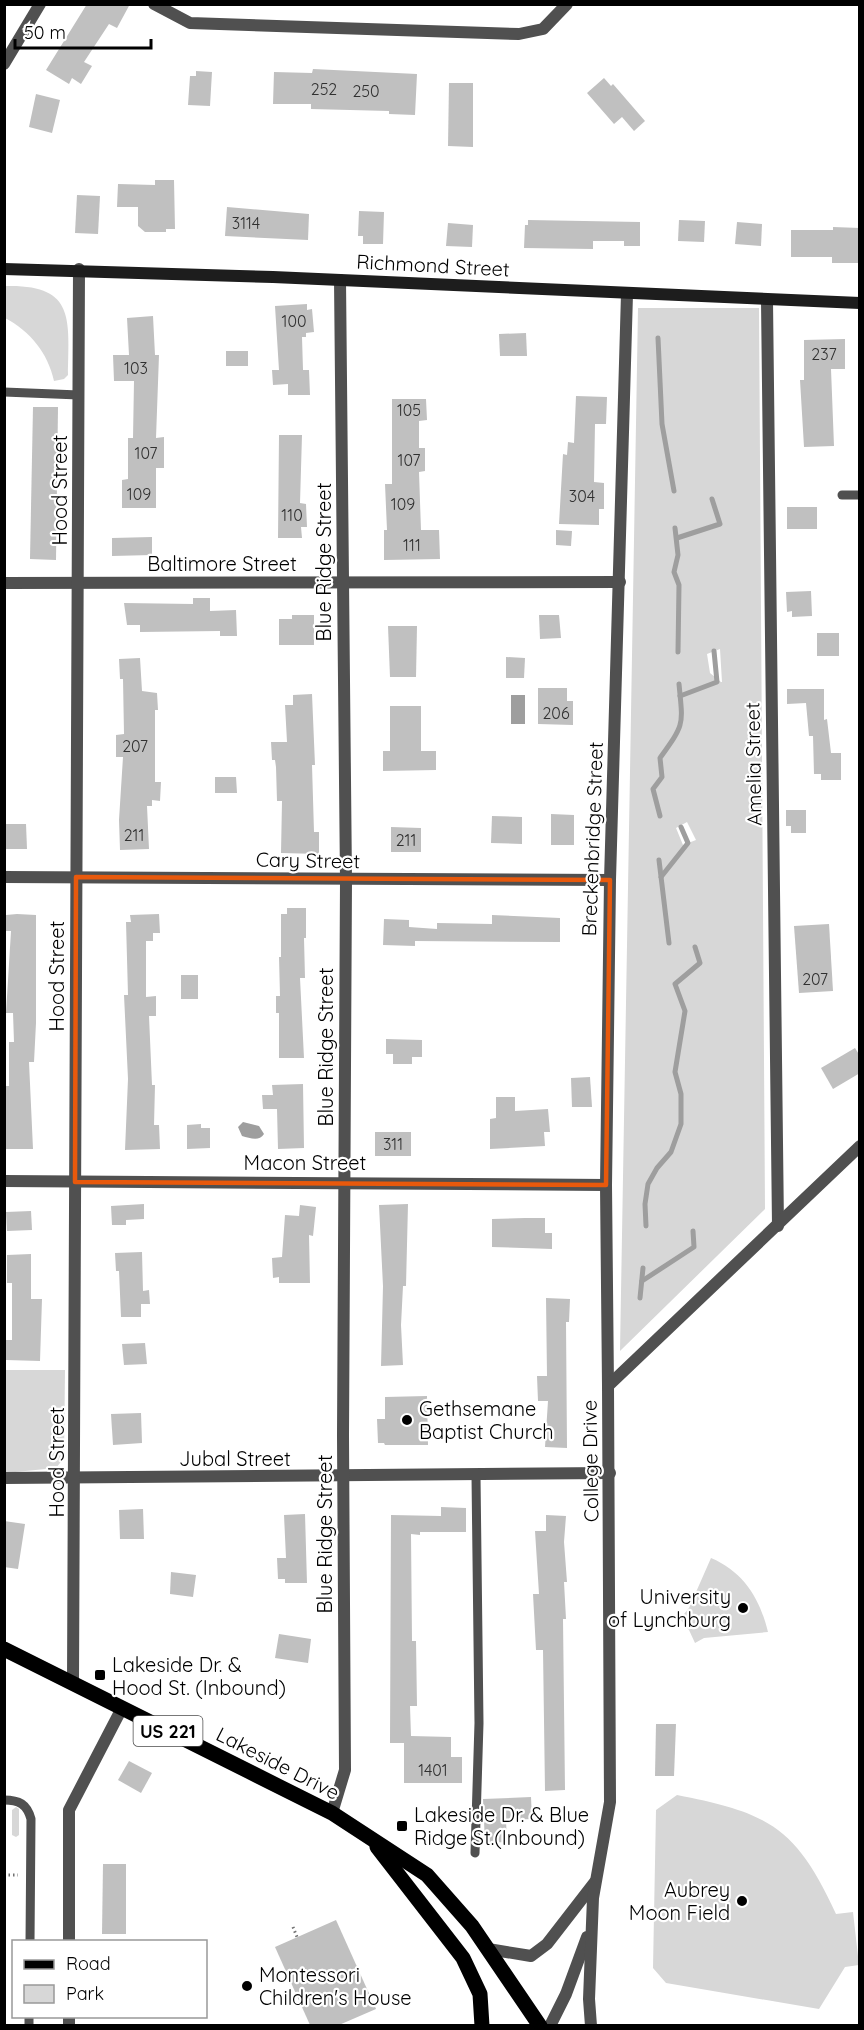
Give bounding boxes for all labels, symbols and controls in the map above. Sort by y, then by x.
scale bar [15,12,152,50]
text: 50 m [24,21,66,44]
house number: 252 [311,79,337,99]
house number: 250 [352,81,380,101]
house number: 3114 [232,213,260,233]
street label: Richmond Street [356,248,511,282]
house number: 100 [282,311,306,331]
house number: 237 [811,344,837,364]
house number: 103 [124,358,148,378]
house number: 105 [397,400,421,420]
street label: Hood Street [47,434,72,545]
house number: 107 [135,443,157,463]
house number: 107 [398,450,420,470]
street label: Blue Ridge Street [311,482,336,641]
house number: 109 [127,484,151,504]
house number: 304 [569,486,595,506]
house number: 109 [391,494,415,514]
house number: 110 [281,505,303,525]
house number: 111 [403,535,421,555]
street label: Baltimore Street [147,551,297,576]
street label: Amelia Street [739,702,767,826]
house number: 206 [543,703,570,723]
house number: 207 [122,736,148,756]
street label: Breckenbridge Street [576,741,608,937]
house number: 211 [124,825,144,845]
house number: 211 [396,830,416,850]
street label: Cary Street [256,847,361,873]
street label: Hood Street [44,920,69,1031]
street label: Blue Ridge Street [313,967,338,1126]
house number: 207 [802,969,828,989]
house number: 311 [383,1134,403,1154]
street label: Macon Street [244,1150,367,1175]
place label: Gethsemane Baptist Church [419,1396,554,1444]
street label: College Drive [576,1400,604,1522]
street label: Hood Street [44,1406,69,1517]
marker: Gethsemane Baptist Church [400,1413,414,1427]
street label: Jubal Street [179,1446,291,1471]
street label: Blue Ridge Street [312,1454,337,1613]
place label: University of Lynchburg [608,1584,731,1632]
marker: University of Lynchburg [736,1601,750,1615]
place label: Lakeside Dr. & Hood St. (Inbound) [112,1652,286,1700]
marker: Lakeside Dr. & Hood St. (Inbound) [93,1668,107,1682]
road number: US 221 [134,1716,202,1746]
street label: Lakeside Drive [212,1721,344,1805]
house number: 1401 [418,1760,448,1780]
place label: Lakeside Dr. & Blue Ridge St.(Inbound) [414,1802,589,1850]
marker: Lakeside Dr. & Blue Ridge St.(Inbound) [395,1819,409,1833]
place label: Aubrey Moon Field [629,1877,730,1925]
marker: Aubrey Moon Field [735,1894,749,1908]
legend [12,1940,207,2018]
text: Road [66,1952,111,1975]
place label: Montessori Children's House [259,1962,412,2010]
marker: Montessori Children's House [240,1979,254,1993]
text: Park [66,1982,104,2005]

